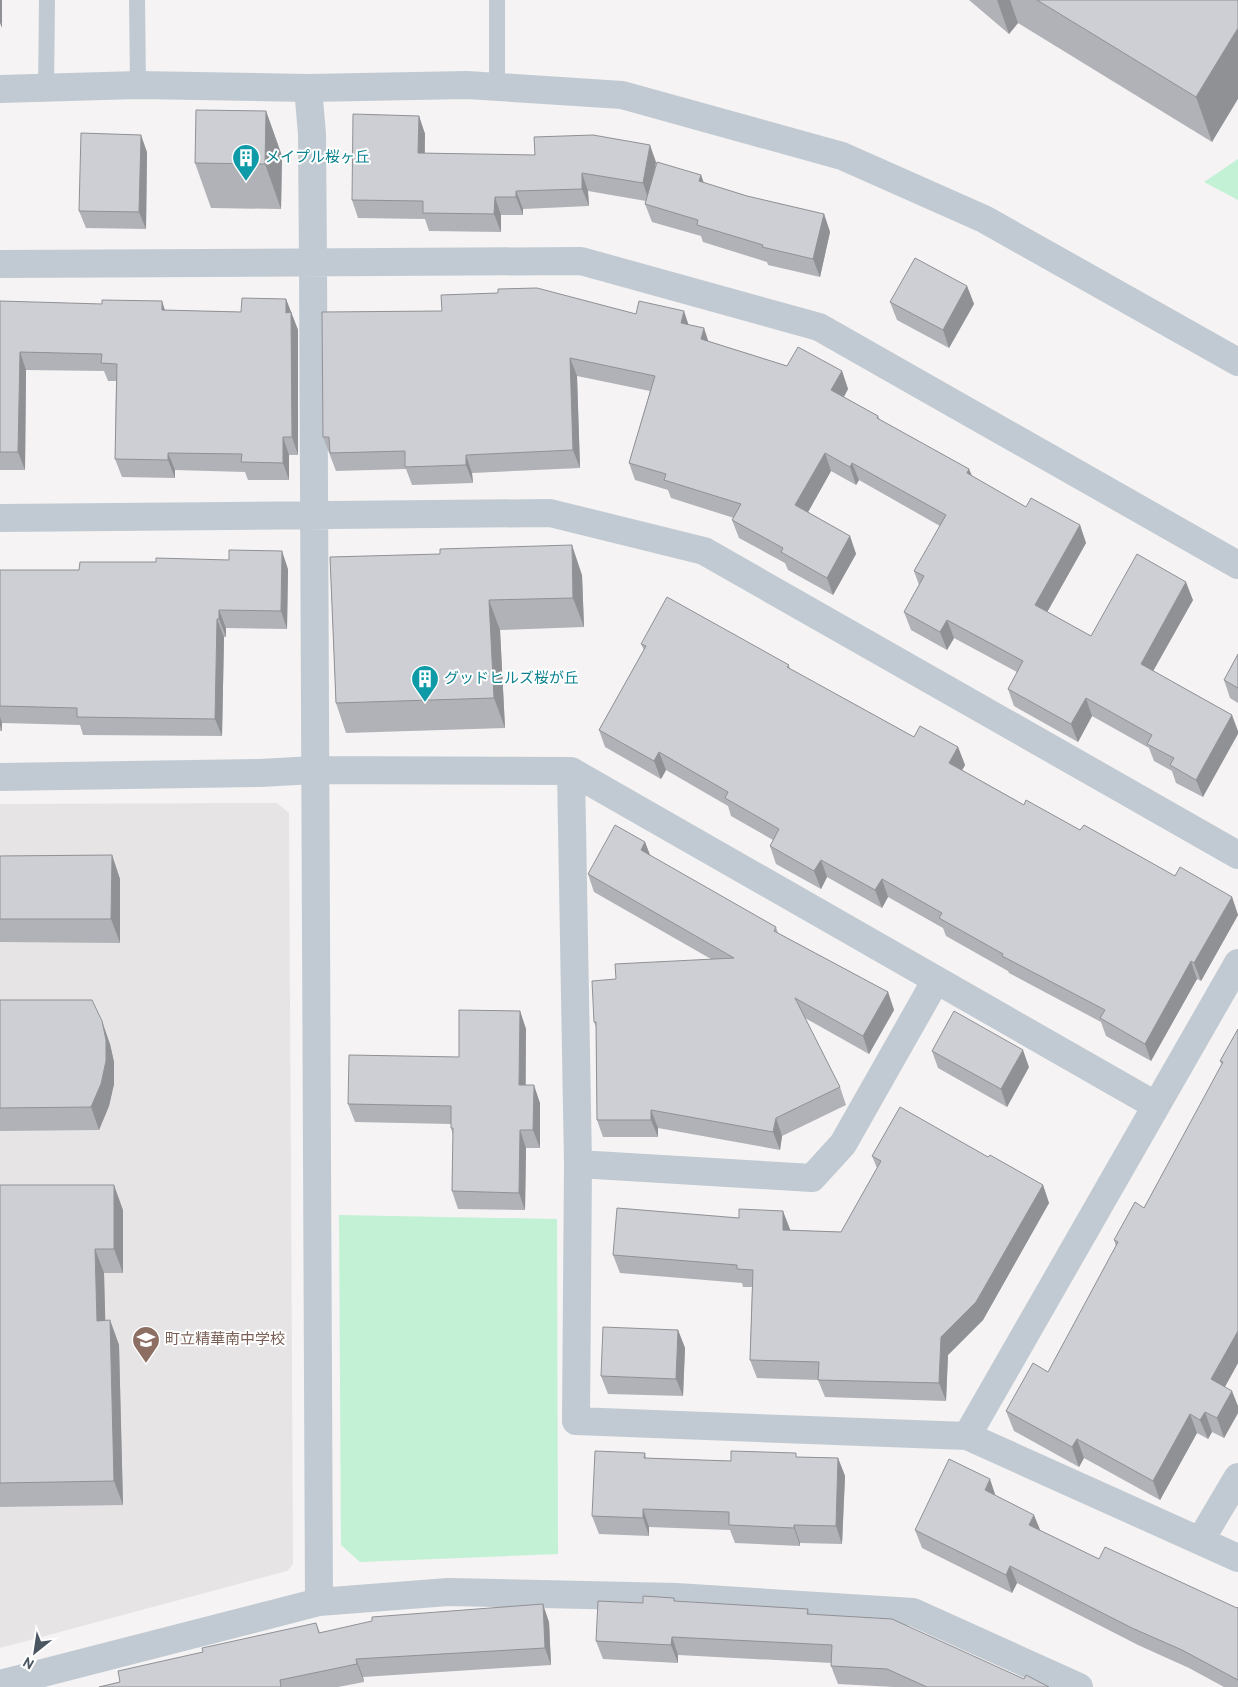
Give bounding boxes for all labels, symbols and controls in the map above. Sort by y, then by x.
building icon: メイプル桜ヶ丘 [231,143,261,182]
place label: メイプル桜ヶ丘 [265,149,370,168]
building icon: グッドヒルズ桜が丘 [410,664,440,703]
place label: グッドヒルズ桜が丘 [444,670,579,689]
school or university icon: 町立精華南中学校 [131,1325,161,1364]
place label: 町立精華南中学校 [165,1330,285,1350]
north arrow [10,1627,60,1677]
text: N [21,1652,38,1672]

